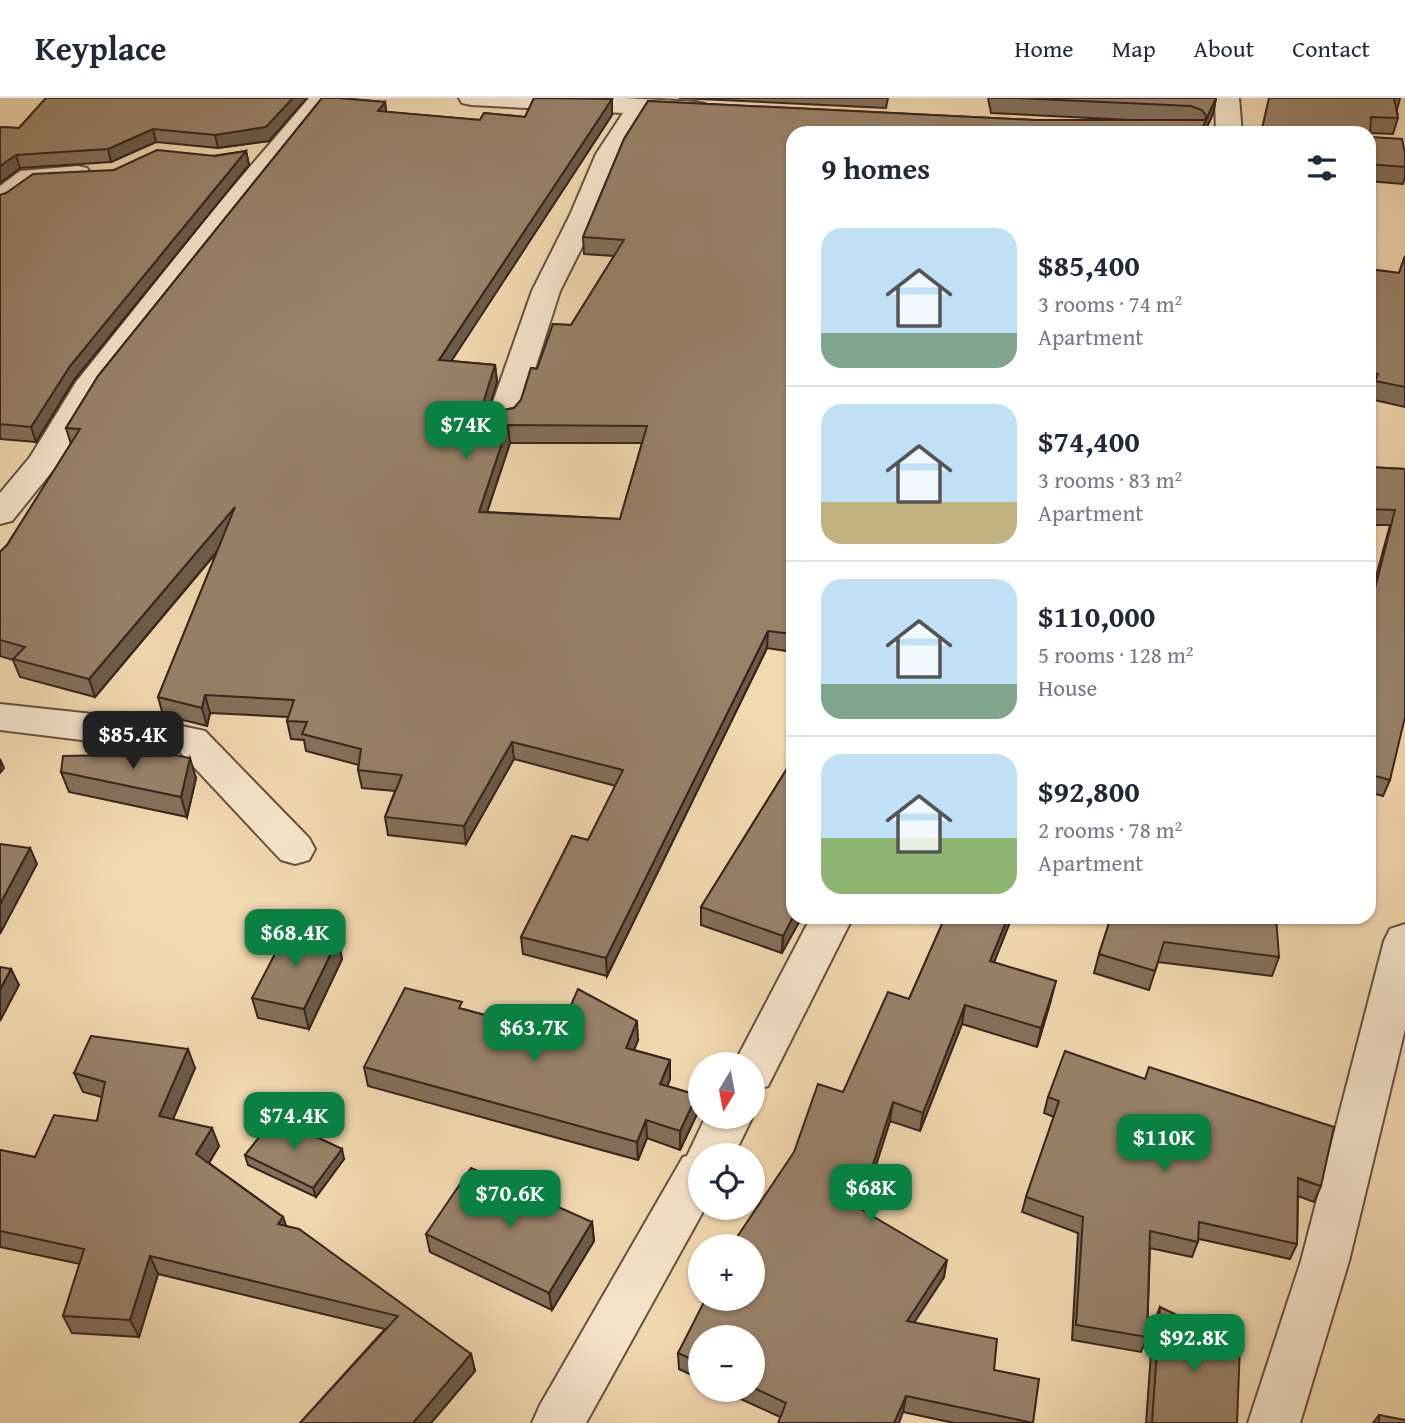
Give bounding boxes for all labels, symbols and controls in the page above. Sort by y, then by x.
text: Keyplace [35,24,166,72]
text: Home [1015,31,1074,66]
text: Map [1112,31,1156,66]
text: About [1194,31,1254,66]
text: Contact [1292,31,1370,66]
text: 9 homes [821,146,930,190]
icon: filters [1303,149,1341,187]
text: $85,400 [1038,243,1140,287]
icon: home [877,256,961,340]
text: 3 rooms · 74 m² [1038,287,1182,320]
text: Apartment [1038,320,1143,353]
pin: $74K [425,402,507,461]
text: $74K [441,407,491,440]
text: $74,400 [1038,419,1140,463]
icon: home [877,432,961,516]
text: 3 rooms · 83 m² [1038,463,1182,496]
text: Apartment [1038,496,1143,529]
text: $110,000 [1038,594,1155,638]
icon: home [877,607,961,691]
text: 5 rooms · 128 m² [1038,638,1193,671]
text: House [1038,671,1097,704]
pin: $85.4K [76,712,190,771]
text: $85.4K [99,717,167,750]
text: $92,800 [1038,769,1140,813]
icon: home [877,782,961,866]
text: 2 rooms · 78 m² [1038,813,1182,846]
text: Apartment [1038,846,1143,879]
pin: $68.4K [238,910,352,969]
text: $68.4K [261,915,329,948]
pin: $63.7K [477,1004,591,1064]
text: $63.7K [500,1010,568,1043]
north arrow [688,1052,765,1129]
map controls [688,1052,765,1402]
pin: $74.4K [237,1093,351,1152]
text: $74.4K [260,1098,328,1131]
pin: $110K [1115,1114,1213,1174]
text: $110K [1133,1120,1195,1153]
button: locate [688,1143,765,1220]
pin: $68K [830,1164,912,1224]
pin: $70.6K [453,1170,567,1230]
text: $68K [846,1170,896,1203]
text: $70.6K [476,1176,544,1209]
button: + [688,1234,765,1311]
pin: $92.8K [1137,1314,1251,1374]
text: $92.8K [1160,1320,1228,1353]
button: − [688,1325,765,1402]

